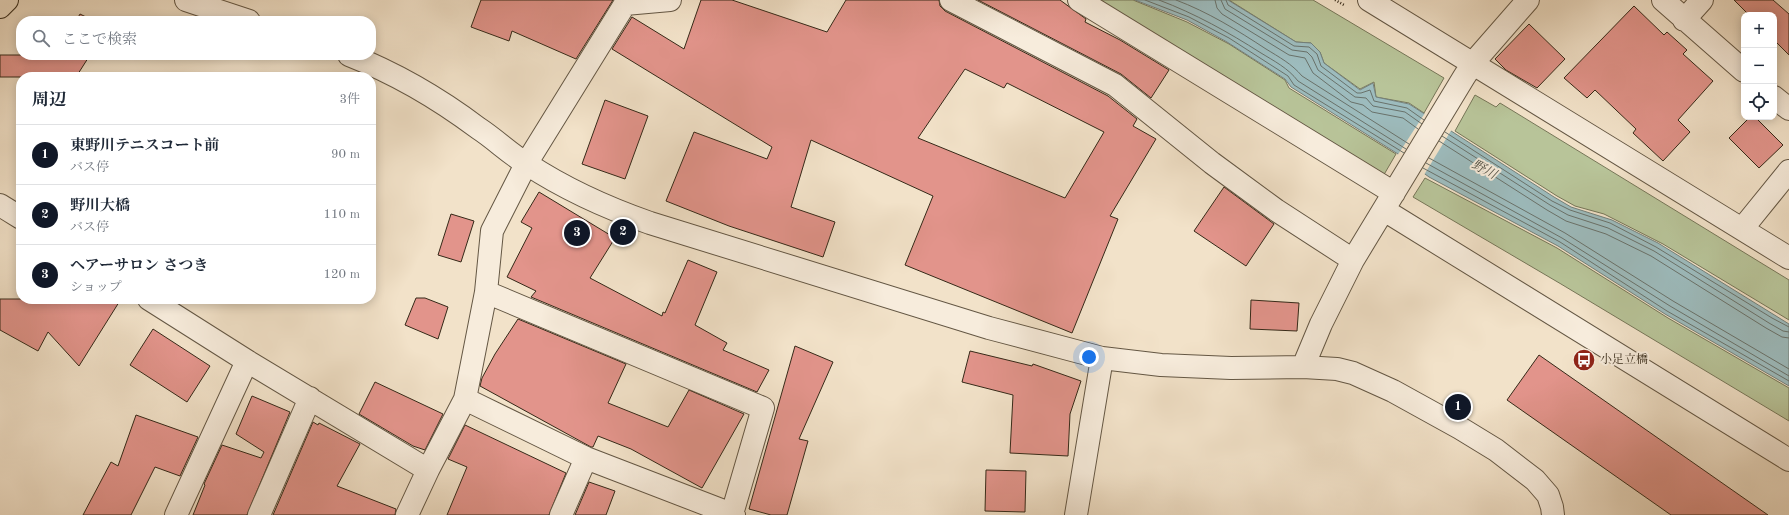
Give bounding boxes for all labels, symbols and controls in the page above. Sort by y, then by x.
map controls [1741,12,1777,120]
button: + [1741,12,1777,48]
search box [16,16,376,60]
icon: search [30,27,52,49]
text: ここで検索 [62,33,137,48]
button: − [1741,48,1777,84]
button: locate [1741,84,1777,120]
text: 周辺 [32,92,66,109]
text: 3件 [339,93,360,106]
text: 東野川テニスコート前 [70,139,219,154]
text: 1 [41,148,49,161]
text: 90 m [331,148,360,161]
water label: 野川 [1469,157,1501,183]
text: バス停 [70,161,109,174]
text: 野川大橋 [70,199,130,214]
text: 2 [41,208,49,221]
text: 110 m [323,208,360,221]
pin: 2 [610,217,636,247]
pin: 3 [564,218,590,248]
text: バス停 [70,221,109,234]
text: ヘアーサロン さつき [70,259,208,274]
text: 3 [41,268,49,281]
text: 120 m [323,268,360,281]
text: ショップ [70,281,122,294]
your location [1079,347,1099,367]
bus stop icon: 小足立橋 [1571,347,1597,373]
place label: 小足立橋 [1600,352,1648,366]
pin: 1 [1445,392,1471,422]

